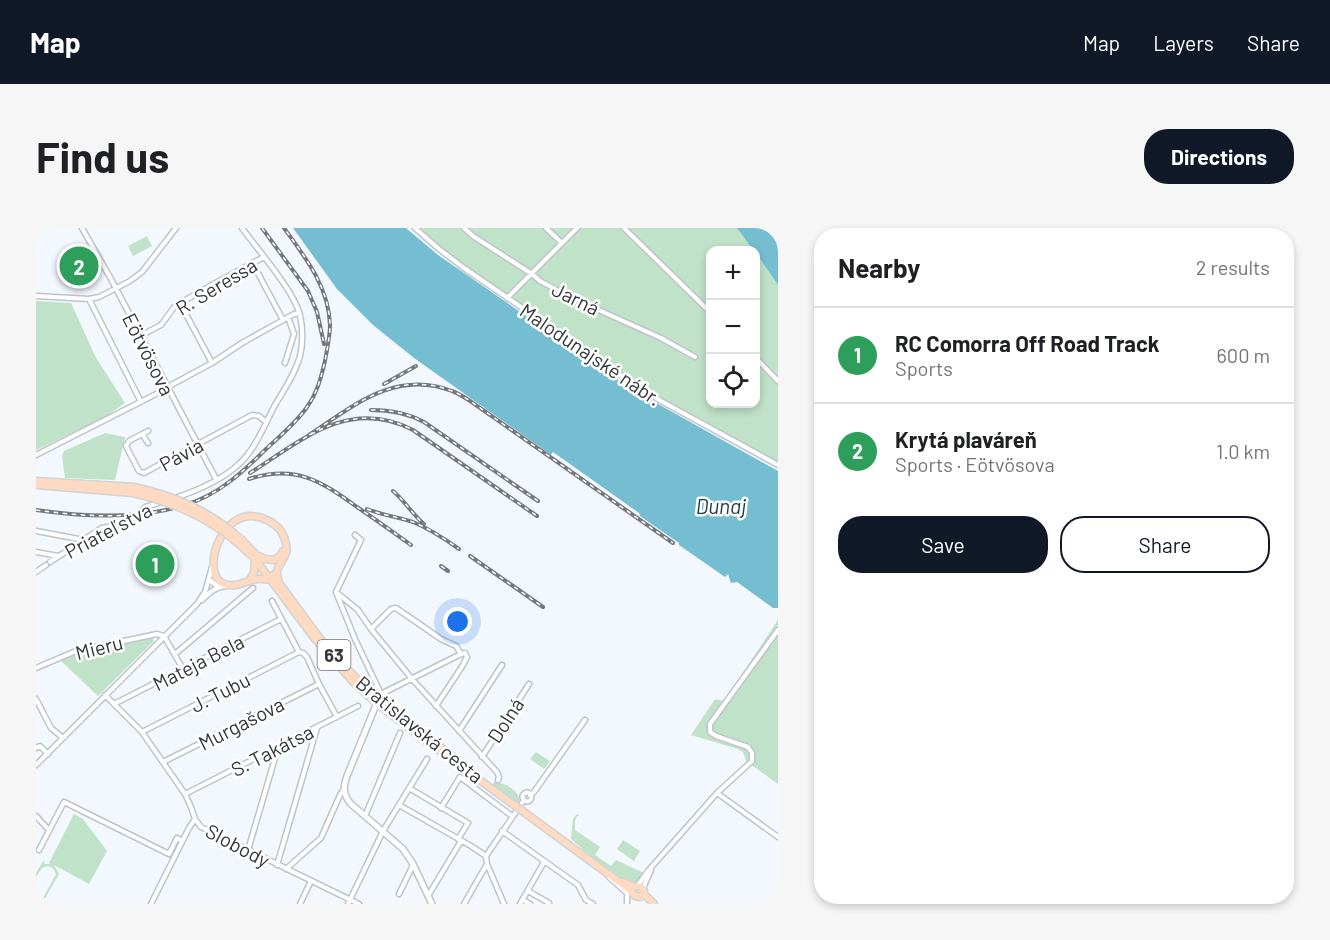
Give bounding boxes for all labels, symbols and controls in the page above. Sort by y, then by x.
text: Map [30,25,81,59]
text: Map [1083,30,1120,55]
text: Layers [1153,30,1214,55]
text: Share [1247,30,1300,55]
button: Directions [1144,129,1294,184]
text: Find us [36,131,169,181]
pin: 2 [60,243,99,288]
map controls [706,246,760,408]
button: + [706,246,760,300]
street label: R. Seressa [171,252,261,320]
text: Nearby [838,252,920,283]
text: 2 results [1196,255,1270,279]
street label: Jarná [548,276,604,320]
street label: Malodunajské nábr. [516,298,666,410]
button: − [706,300,760,354]
street label: Eötvösova [118,309,180,399]
text: RC Comorra Off Road Track [895,330,1159,356]
text: 1 [854,343,861,367]
text: 600 m [1217,343,1270,367]
button: locate [706,354,760,408]
text: Sports [895,356,953,380]
text: Krytá plaváreň [895,426,1037,452]
street label: Pávia [155,432,207,476]
text: 2 [852,439,863,463]
text: 1.0 km [1216,439,1270,463]
text: Sports · Eötvösova [895,452,1055,476]
water label: Dunaj [696,493,746,518]
street label: Priateľstva [60,497,156,563]
button: Save [838,516,1048,573]
button: Share [1060,516,1270,573]
pin: 1 [136,542,174,586]
your location [443,607,472,636]
street label: Mateja Bela [148,629,248,695]
street label: Mieru [73,630,125,664]
road number: 63 [318,640,350,670]
street label: J. Tubu [186,667,254,717]
street label: Bratislavská cesta [351,670,489,788]
street label: Murgašova [194,691,288,755]
street label: Dolná [482,693,528,747]
street label: S. Takátsa [227,719,317,781]
street label: Slobody [202,818,274,872]

